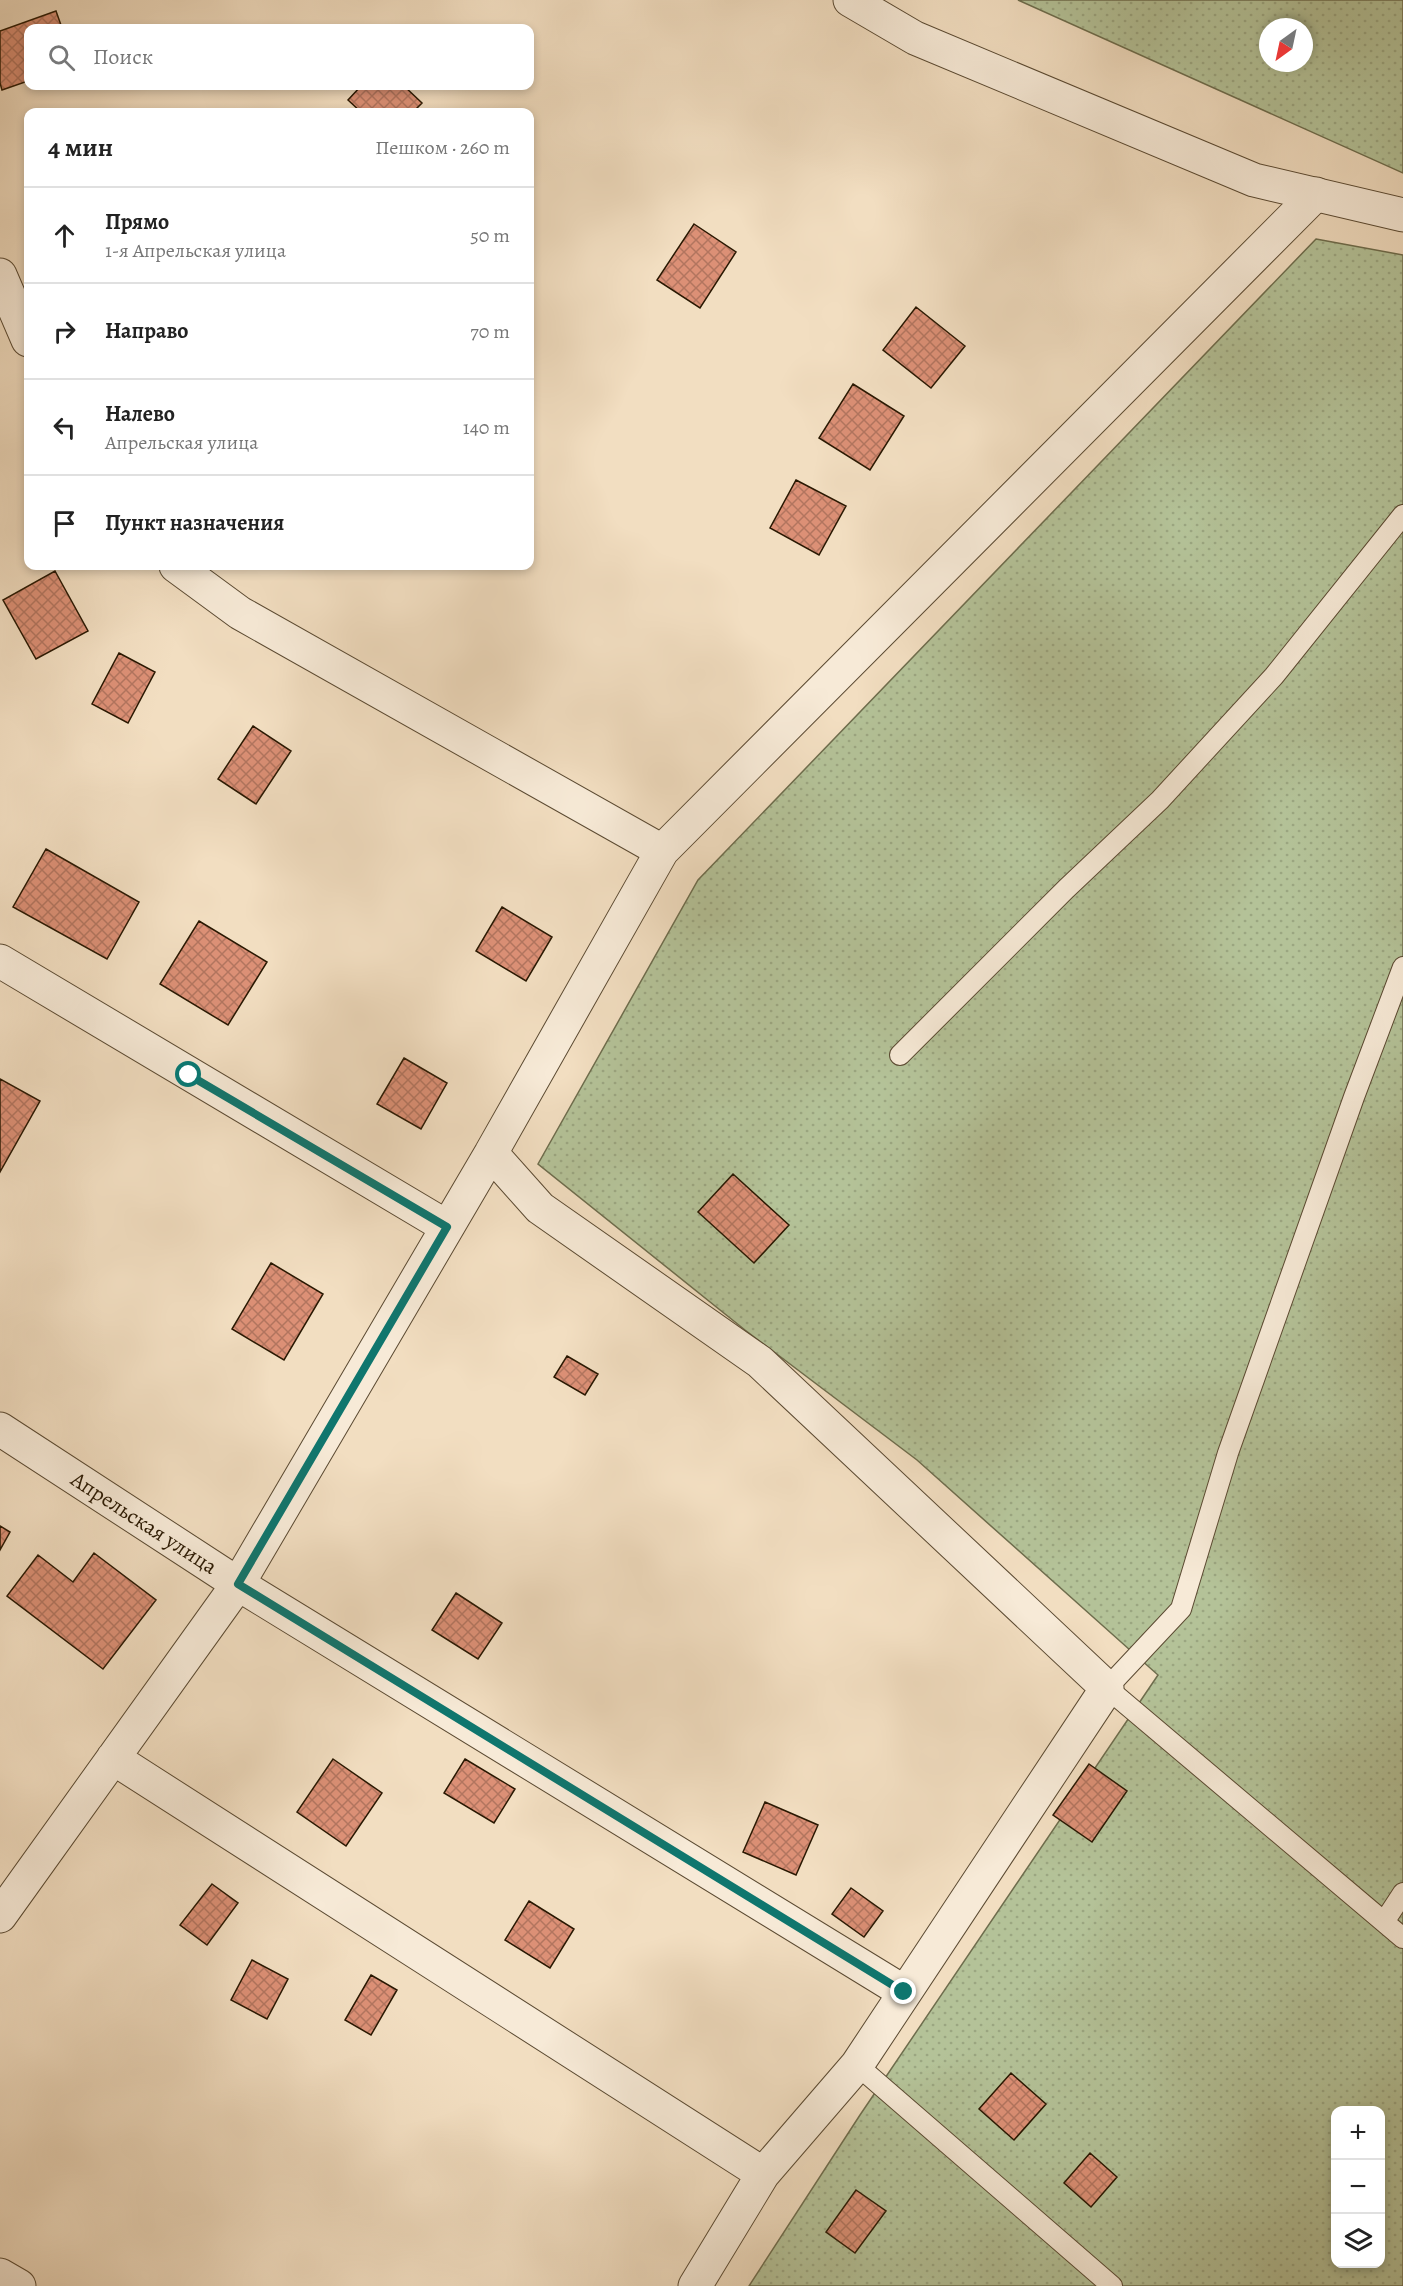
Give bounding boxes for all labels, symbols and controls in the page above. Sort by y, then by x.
north arrow [1259,18,1313,72]
search box [24,24,534,90]
icon: search [45,41,78,74]
text: Поиск [93,42,153,72]
text: 4 мин [48,130,113,165]
text: Пешком · 260 m [375,134,510,161]
text: Прямо [105,207,169,237]
icon: ahead [48,219,81,252]
text: 50 m [470,222,510,249]
text: 1-я Апрельская улица [105,237,286,264]
icon: right [48,315,81,348]
text: Направо [105,316,188,346]
text: 70 m [470,318,510,345]
text: Налево [105,399,175,429]
icon: left [48,411,81,444]
text: 140 m [463,414,510,441]
text: Апрельская улица [105,429,259,456]
icon: arrive [48,507,81,540]
text: Пункт назначения [105,508,284,538]
route start [175,1061,201,1087]
street label: Апрельская улица [64,1464,224,1582]
route end [890,1978,916,2004]
map controls [1331,2106,1385,2268]
button: + [1331,2106,1385,2160]
button: − [1331,2160,1385,2214]
button: layers [1331,2214,1385,2268]

